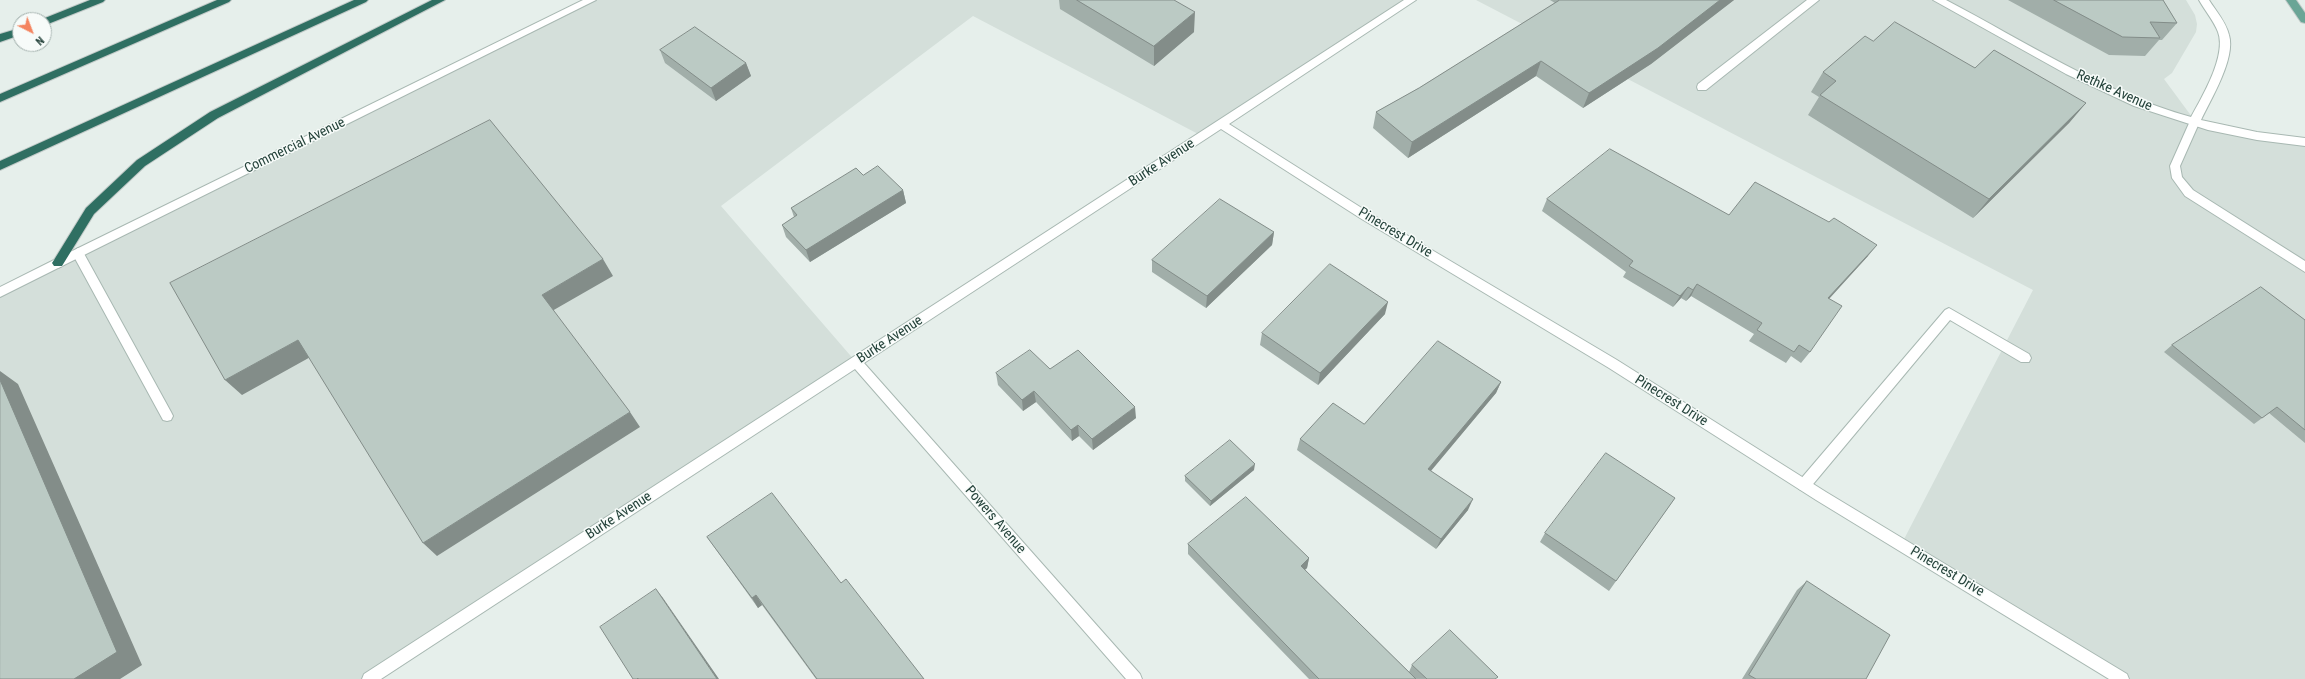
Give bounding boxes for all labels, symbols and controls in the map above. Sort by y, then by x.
north arrow [12,12,52,52]
text: N [33,33,47,48]
street label: Rethke Avenue [2074,67,2154,115]
street label: Commercial Avenue [242,114,348,178]
street label: Burke Avenue [1126,136,1198,190]
street label: Pinecrest Drive [1355,204,1435,262]
street label: Burke Avenue [854,313,926,367]
street label: Pinecrest Drive [1631,372,1711,430]
street label: Powers Avenue [961,483,1029,557]
street label: Burke Avenue [583,489,655,543]
street label: Pinecrest Drive [1907,543,1987,601]

